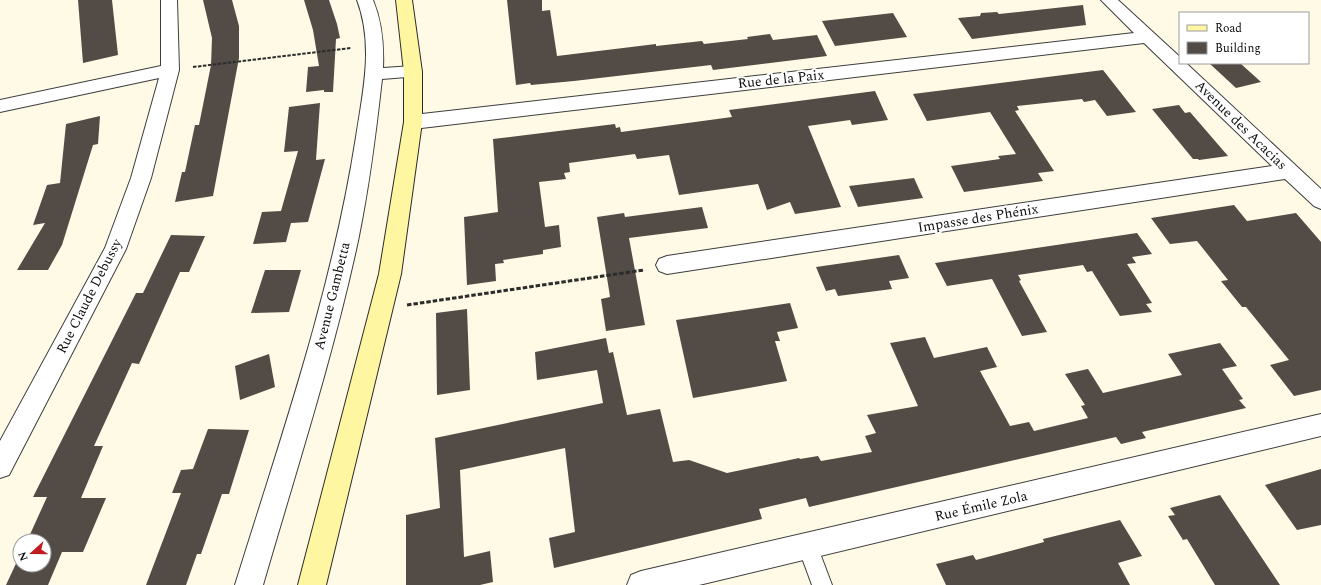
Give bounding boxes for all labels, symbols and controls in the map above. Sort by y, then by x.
legend [1179,12,1309,64]
text: Road [1215,19,1242,38]
text: Building [1215,39,1261,58]
street label: Rue de la Paix [737,64,825,94]
street label: Avenue des Acacias [1190,75,1292,175]
street label: Impasse des Phénix [916,198,1040,238]
street label: Rue Claude Debussy [51,234,128,357]
street label: Avenue Gambetta [308,240,356,352]
street label: Rue Émile Zola [933,485,1030,527]
north arrow [12,533,52,573]
text: N [14,549,33,564]

